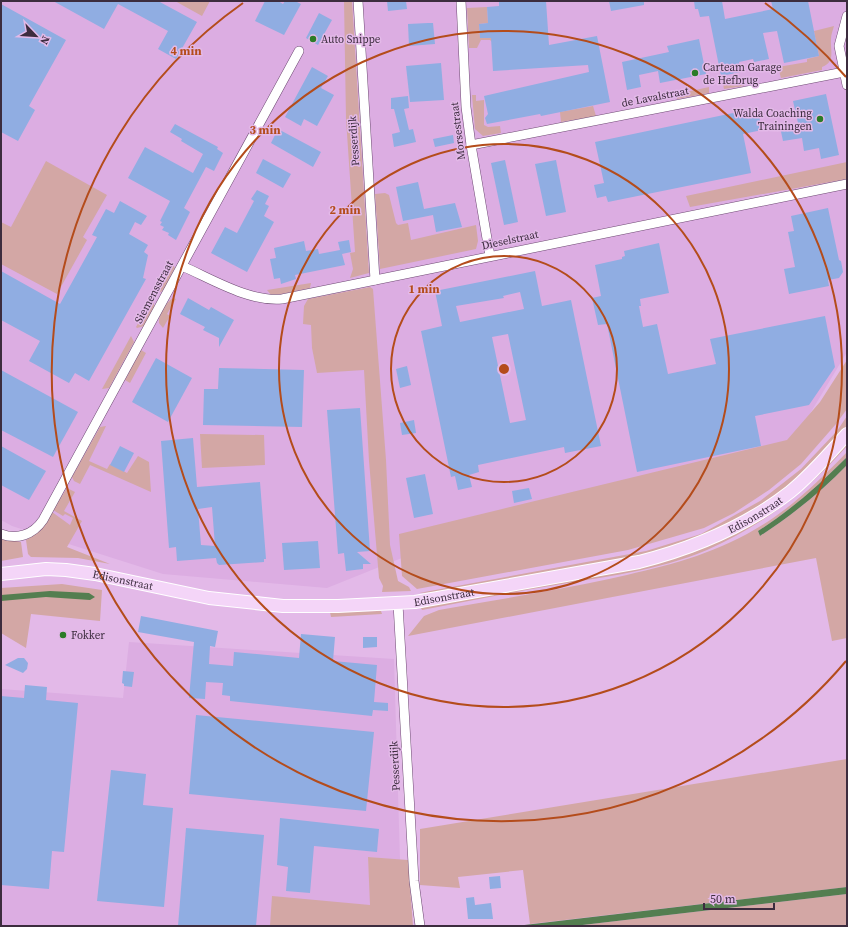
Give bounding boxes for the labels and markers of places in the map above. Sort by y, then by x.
place label: Auto Snippe [321,32,381,47]
marker: Auto Snippe [308,34,318,44]
place label: Carteam Garage de Hefbrug [703,60,782,88]
marker: Carteam Garage de Hefbrug [690,68,700,78]
place label: Walda Coaching Trainingen [733,106,812,134]
marker: Walda Coaching Trainingen [815,114,825,124]
centre of rings [497,362,511,376]
place label: Fokker [71,628,105,643]
marker: Fokker [58,630,68,640]

